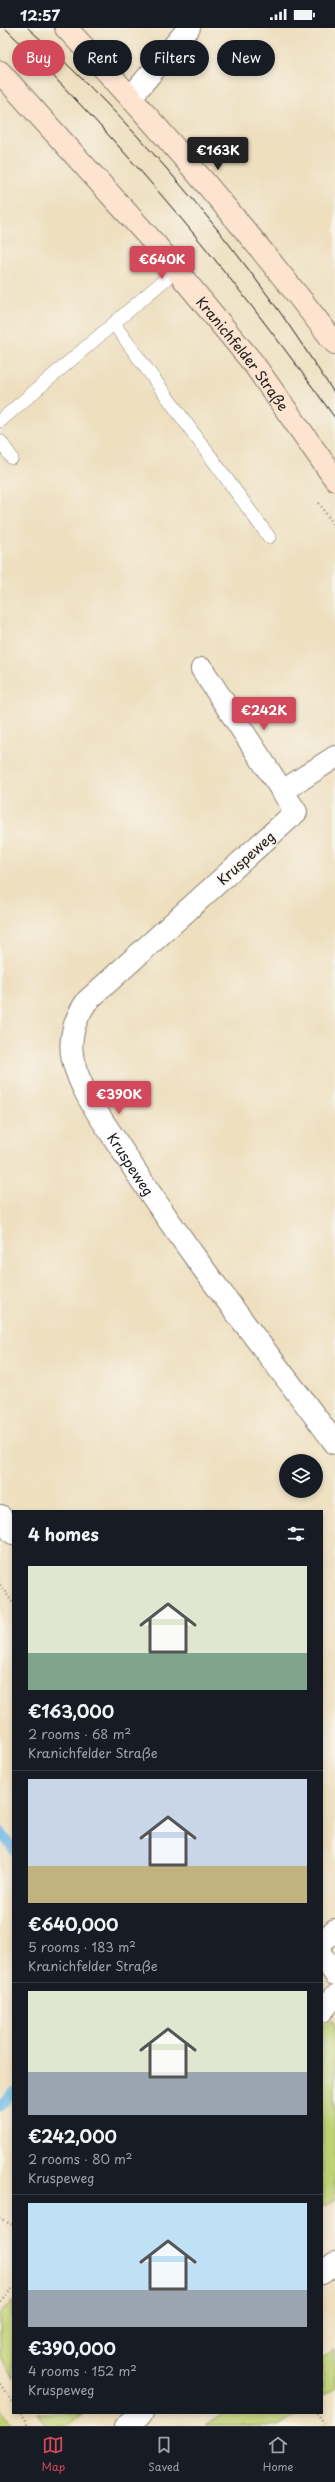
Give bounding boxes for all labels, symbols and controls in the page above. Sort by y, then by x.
text: 12:57 [20,3,60,26]
chip: Buy [12,40,65,76]
chip: Rent [73,40,132,76]
chip: Filters [140,40,209,76]
chip: New [217,40,275,76]
pin: €163K [190,137,246,171]
text: €163K [196,140,240,159]
pin: €640K [134,246,190,280]
text: €640K [139,249,185,268]
street label: Kranichfelder Straße [192,292,294,415]
pin: €242K [236,697,292,731]
text: €242K [241,700,287,719]
street label: Kruspeweg [212,826,280,890]
pin: €390K [91,1081,147,1115]
text: €390K [96,1084,142,1103]
street label: Kruspeweg [103,1128,159,1200]
map controls [279,1454,323,1498]
button: layers [279,1454,323,1498]
text: 4 homes [28,1521,99,1547]
icon: filters [285,1523,307,1545]
icon: home [132,1592,204,1664]
text: €163,000 [28,1698,114,1724]
text: 2 rooms · 68 m² [28,1724,131,1743]
text: Kranichfelder Straße [28,1743,158,1762]
icon: home [132,1805,204,1877]
text: €640,000 [28,1911,119,1937]
text: 5 rooms · 183 m² [28,1937,136,1956]
text: Kranichfelder Straße [28,1956,158,1975]
icon: home [132,2017,204,2089]
text: €242,000 [28,2123,117,2149]
text: 2 rooms · 80 m² [28,2149,133,2168]
text: Kruspeweg [28,2168,95,2187]
icon: home [132,2229,204,2301]
text: €390,000 [28,2335,116,2361]
text: 4 rooms · 152 m² [28,2361,137,2380]
text: Kruspeweg [28,2380,95,2399]
tab: Map [42,2434,65,2475]
tab: Saved [148,2434,180,2475]
tab: Home [263,2434,293,2475]

